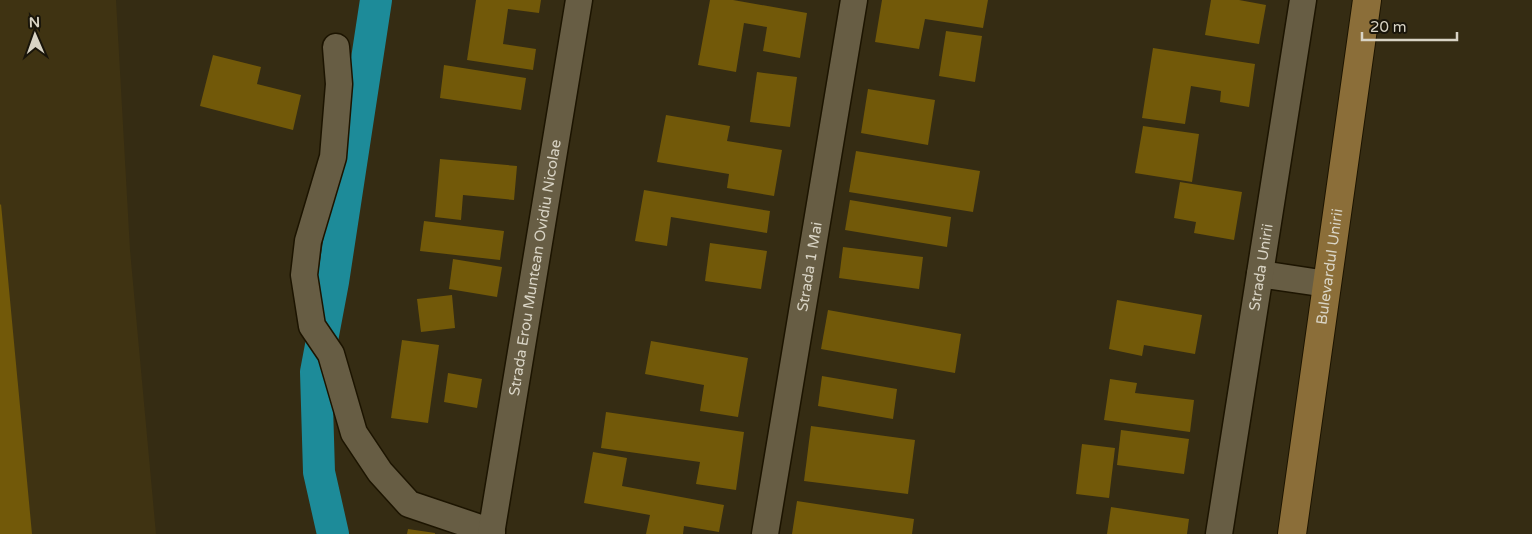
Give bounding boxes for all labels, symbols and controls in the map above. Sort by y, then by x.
north arrow [10,10,60,60]
scale bar [1362,10,1457,42]
text: N [29,14,40,31]
text: 20 m [1370,18,1407,36]
street label: Strada Erou Muntean Ovidiu Nicolae [505,138,565,397]
street label: Bulevardul Unirii [1313,207,1347,326]
street label: Strada 1 Mai [793,220,826,313]
street label: Strada Unirii [1245,222,1277,312]

